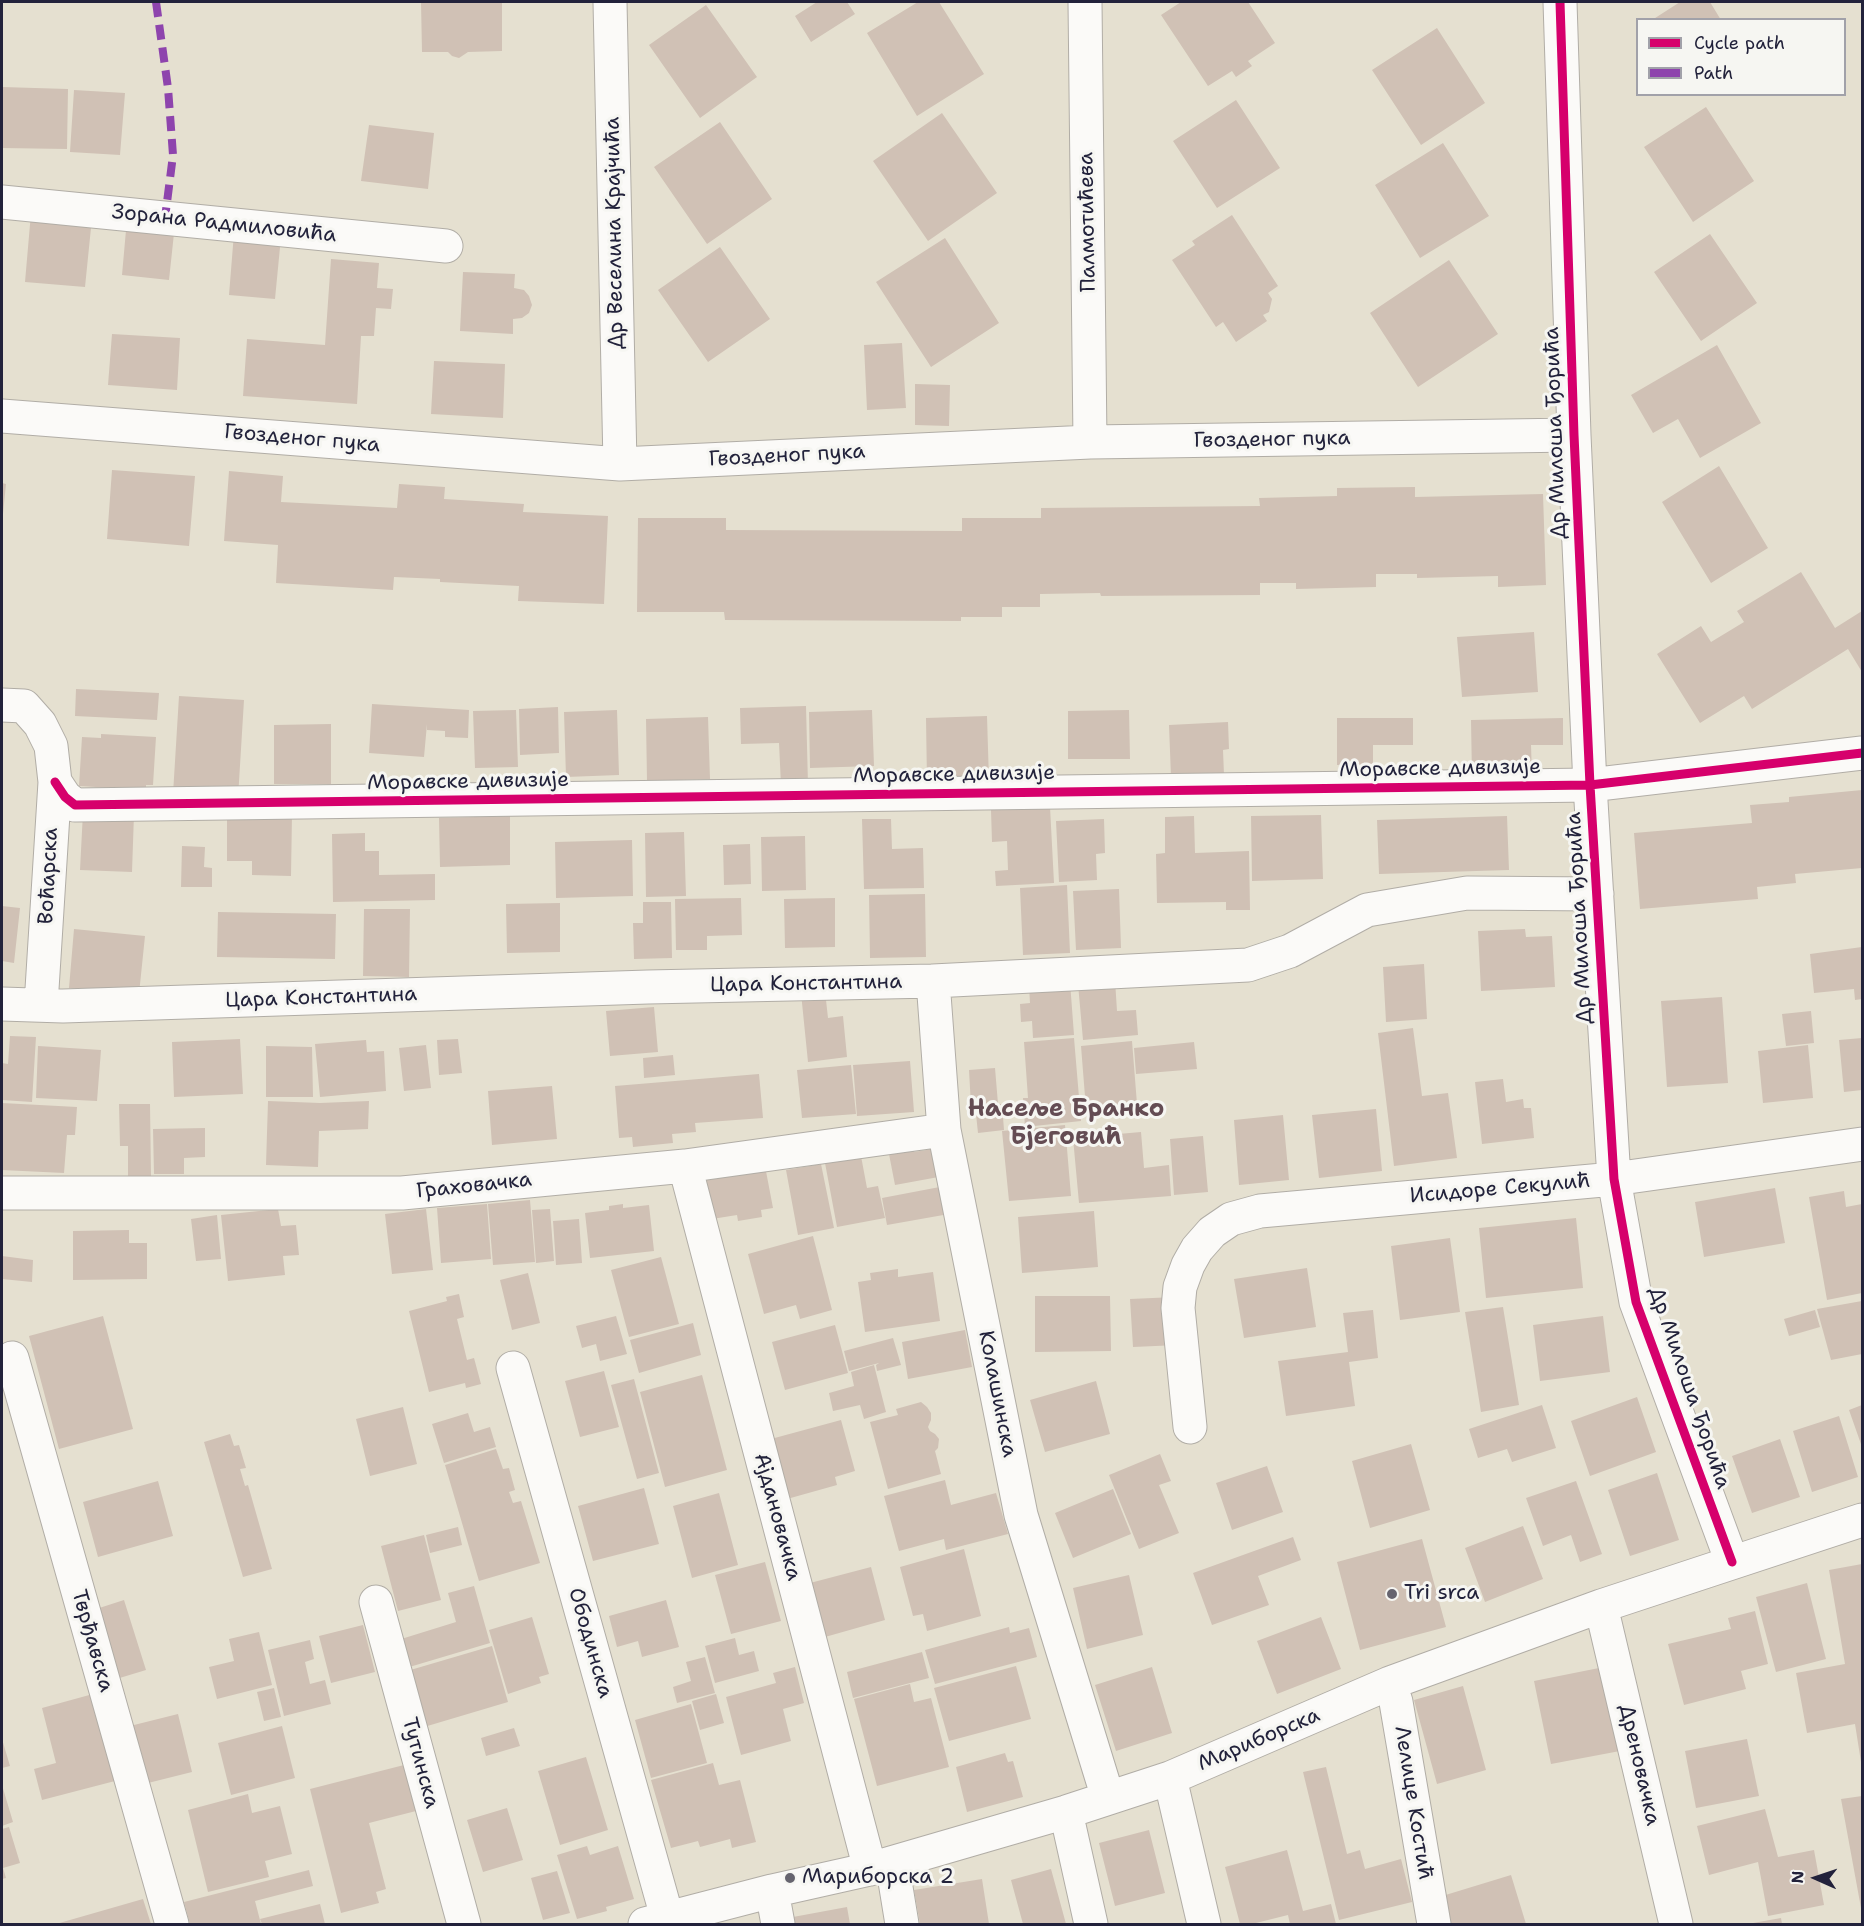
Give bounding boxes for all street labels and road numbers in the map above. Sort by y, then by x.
street label: Др Веселина Крајчића [600,117,630,349]
street label: Палмотићева [1074,152,1102,292]
street label: Зорана Радмиловића [110,200,338,248]
street label: Др Милоша Ђорића [1540,327,1572,539]
street label: Гвозденог пука [223,420,381,458]
street label: Гвозденог пука [1193,426,1351,454]
street label: Гвозденог пука [708,439,866,473]
street label: Моравске дивизије [1339,755,1541,783]
street label: Моравске дивизије [853,761,1055,789]
street label: Моравске дивизије [367,768,569,796]
street label: Др Милоша Ђорића [1562,811,1598,1025]
street label: Воћарска [34,827,64,925]
street label: Цара Константина [710,970,902,998]
street label: Цара Константина [224,982,418,1014]
street label: Граховачка [415,1167,533,1205]
street label: Исидоре Секулић [1409,1169,1591,1209]
street label: Др Милоша Ђорића [1643,1284,1735,1492]
street label: Колашинска [972,1329,1022,1459]
street label: Ајдановачка [748,1450,806,1584]
street label: Ободинска [562,1585,618,1701]
street label: Тврђавска [65,1587,119,1695]
street label: Дреновачка [1613,1702,1665,1828]
street label: Мариборска [1194,1703,1324,1777]
street label: Тутинска [396,1715,444,1811]
street label: Лелице Костић [1388,1724,1438,1882]

